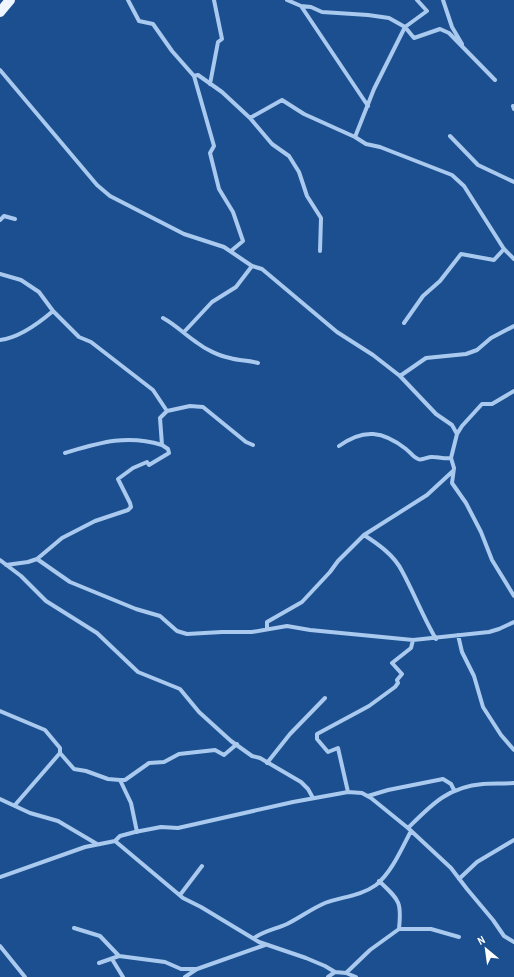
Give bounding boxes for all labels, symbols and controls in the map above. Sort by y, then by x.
north arrow [466,929,506,969]
text: N [475,933,487,948]

